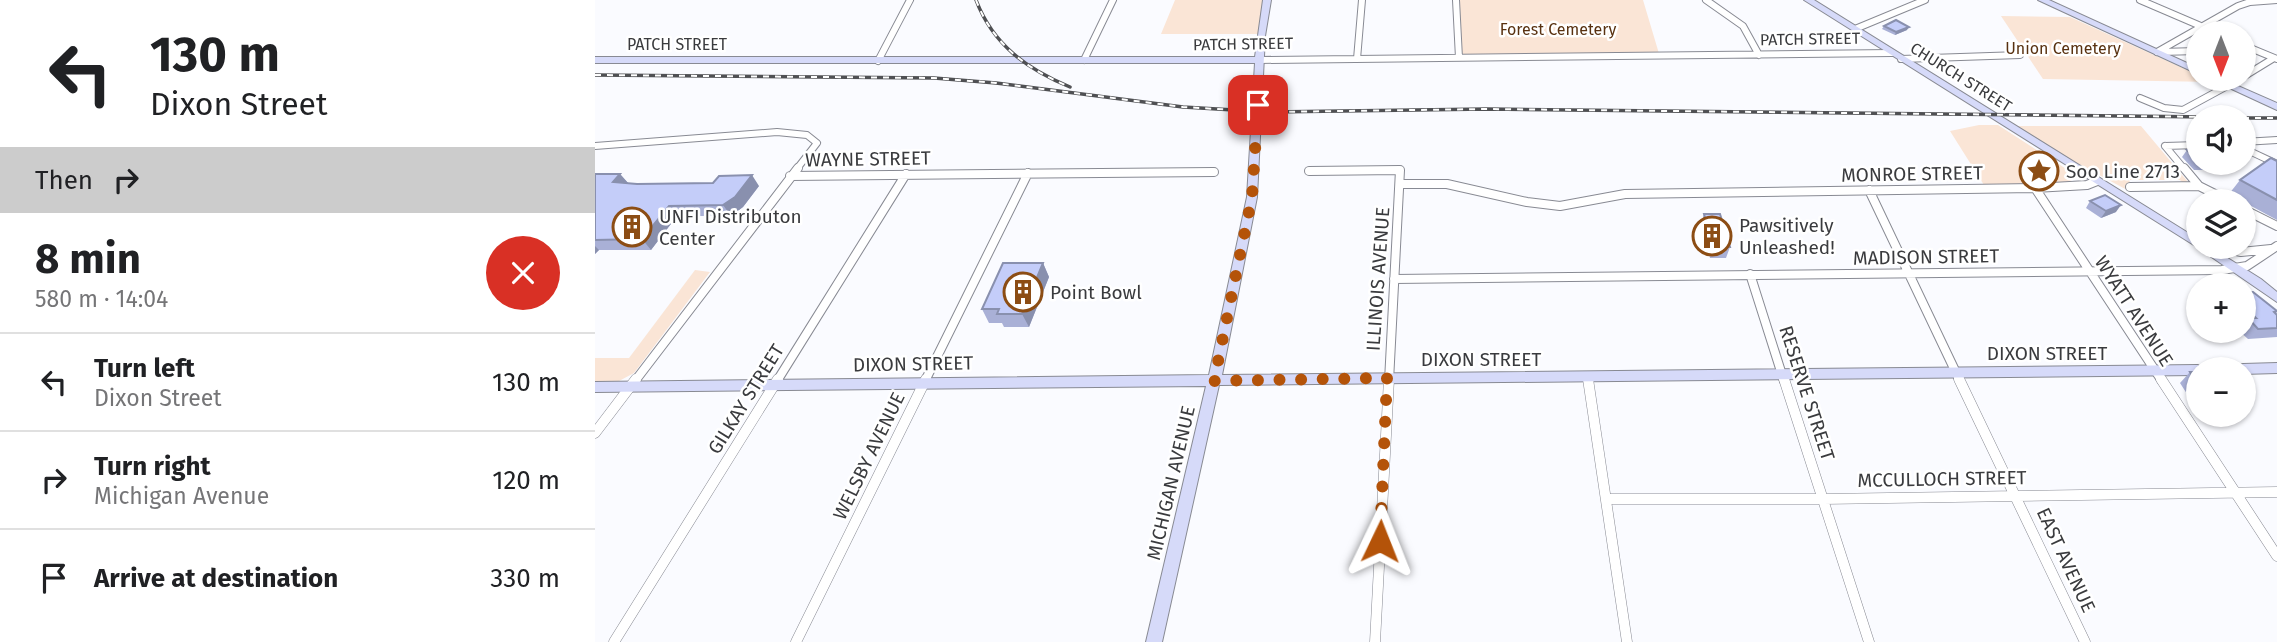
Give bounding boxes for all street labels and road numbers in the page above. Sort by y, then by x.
street label: PATCH STREET [1760,29,1861,49]
street label: PATCH STREET [1193,34,1294,54]
street label: PATCH STREET [627,35,728,54]
street label: CHURCH STREET [1907,38,2016,116]
street label: WAYNE STREET [805,146,931,172]
street label: MONROE STREET [1841,161,1983,187]
street label: ILLINOIS AVENUE [1361,206,1395,352]
street label: MADISON STREET [1853,244,2000,270]
street label: WYATT AVENUE [2090,252,2178,370]
street label: RESERVE STREET [1774,323,1840,464]
street label: GILKAY STREET [703,340,789,458]
street label: DIXON STREET [1987,342,2107,365]
street label: DIXON STREET [1421,348,1541,371]
street label: DIXON STREET [853,351,974,377]
street label: WELSBY AVENUE [828,388,910,524]
street label: MICHIGAN AVENUE [1142,404,1200,562]
street label: MCCULLOCH STREET [1857,466,2027,492]
street label: EAST AVENUE [2032,504,2100,616]

